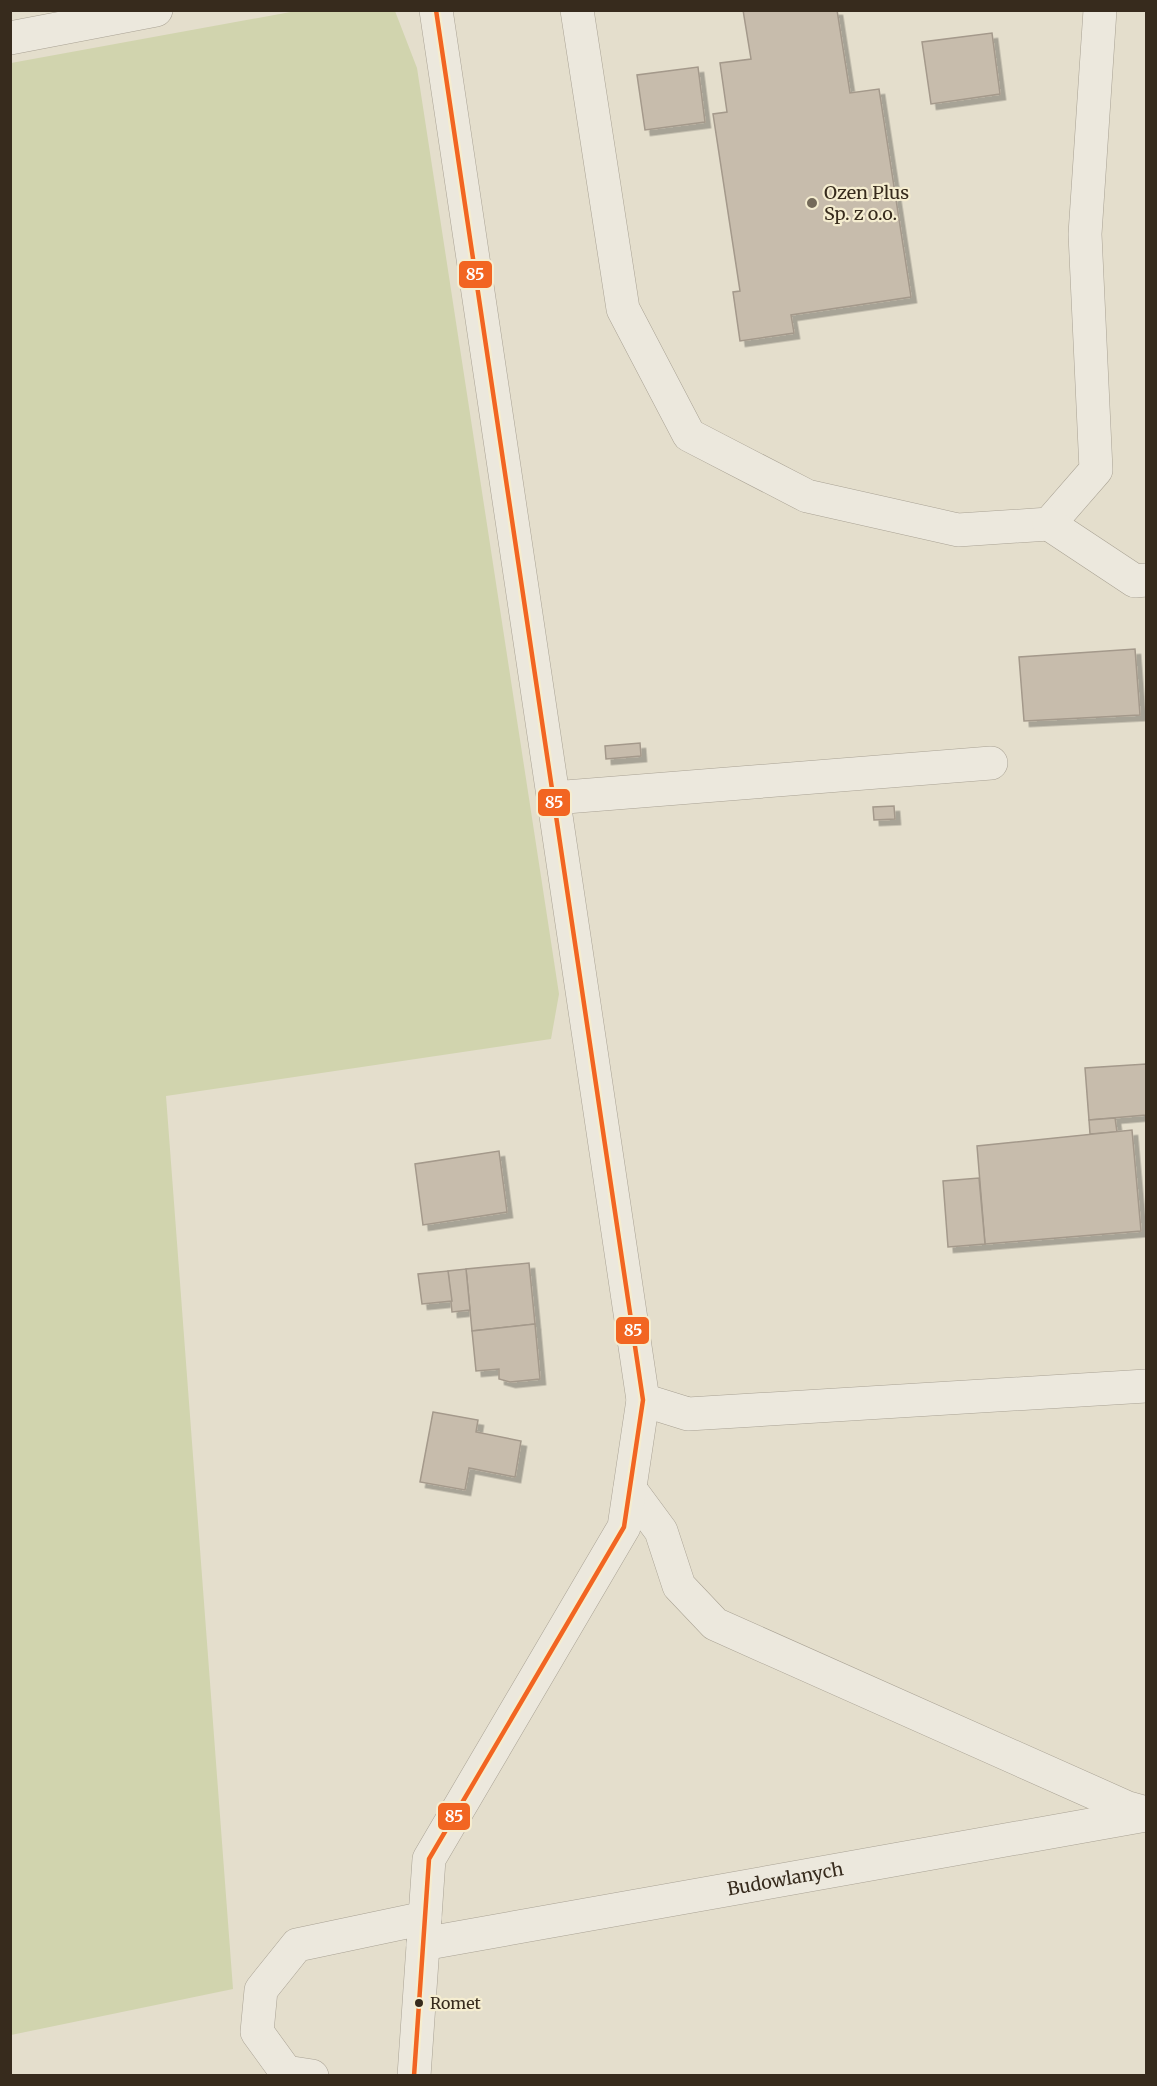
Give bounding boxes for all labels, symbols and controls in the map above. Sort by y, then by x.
place label: Ozen Plus Sp. z o.o. [824,181,909,225]
marker: Ozen Plus Sp. z o.o. [805,196,819,210]
line badge: 85 [458,260,493,289]
text: 85 [466,264,484,284]
line badge: 85 [537,788,571,817]
text: 85 [545,792,563,812]
line badge: 85 [615,1316,650,1345]
text: 85 [624,1320,642,1340]
line badge: 85 [437,1802,471,1831]
text: 85 [445,1806,463,1826]
street label: Budowlanych [725,1857,845,1901]
place label: Romet [430,1993,482,2013]
marker: Romet [413,1997,425,2009]

